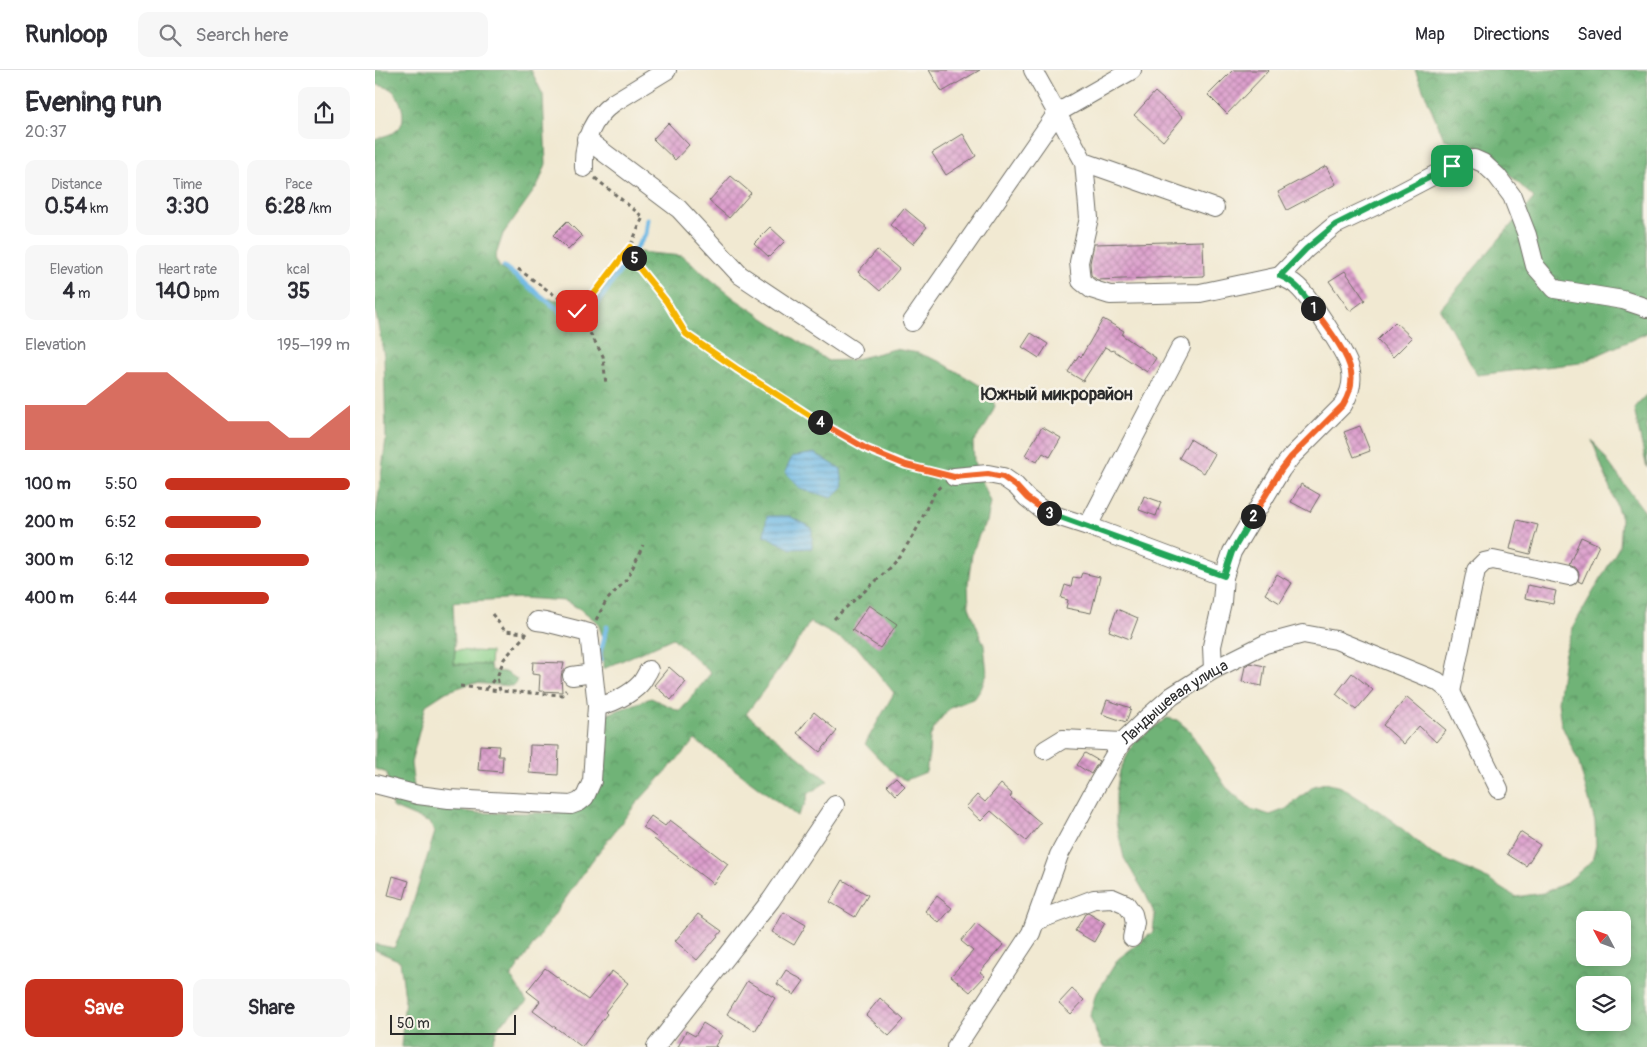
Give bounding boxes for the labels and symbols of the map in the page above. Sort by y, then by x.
pin [1431,145,1473,187]
pin: 5 [621,246,647,270]
pin [556,290,598,332]
pin: 1 [1301,296,1325,320]
district label: Южный микрорайон [980,383,1133,406]
pin: 4 [807,410,833,434]
pin: 3 [1037,500,1061,526]
pin: 2 [1241,504,1265,528]
street label: Ландышевая улица [1116,655,1231,750]
north arrow [1576,911,1631,966]
scale bar [390,1012,516,1035]

